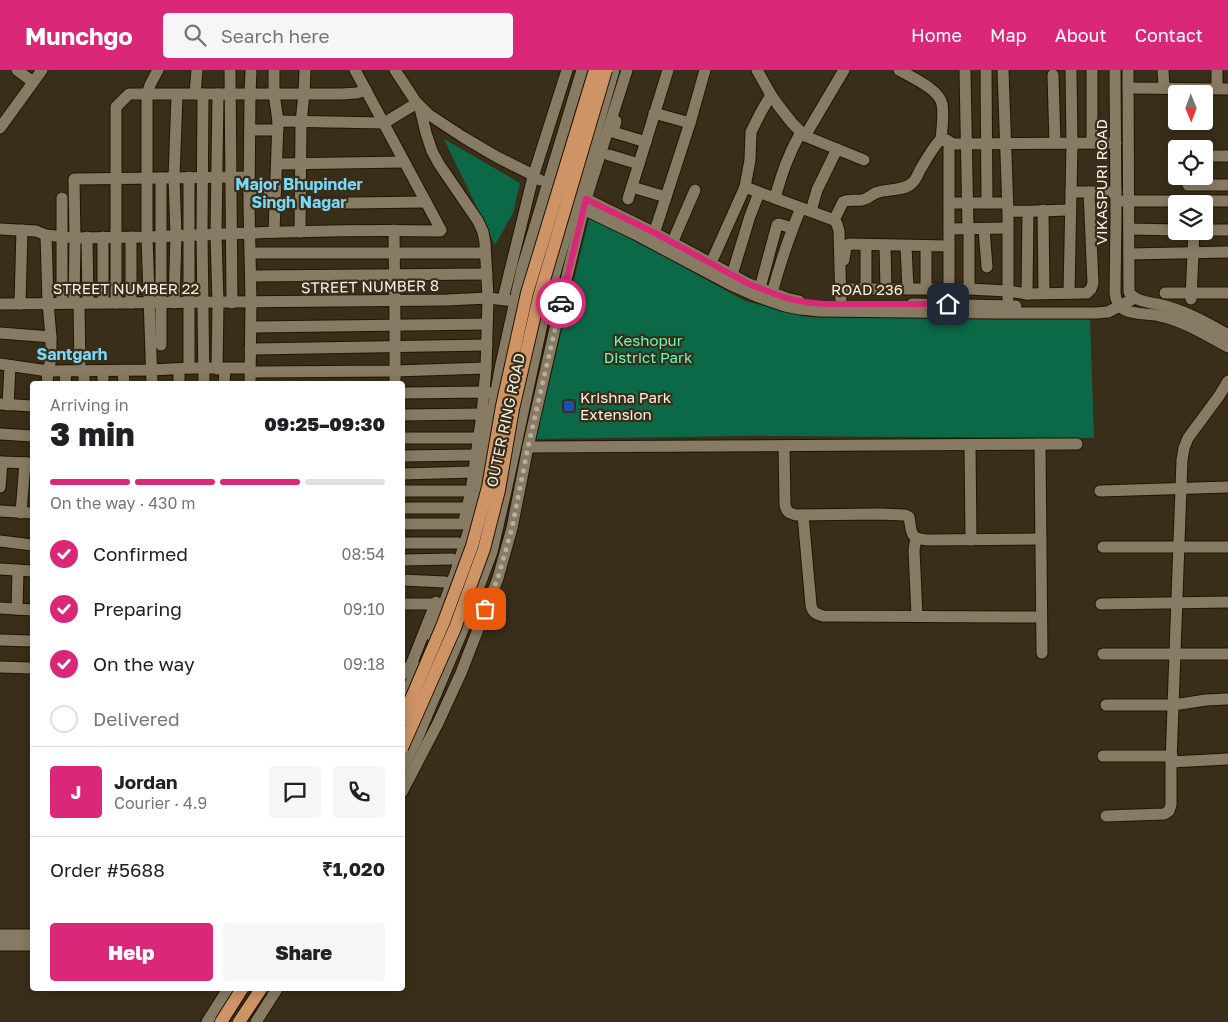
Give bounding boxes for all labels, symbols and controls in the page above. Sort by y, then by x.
search box [163,13,513,58]
text: Munchgo [25,21,133,50]
icon: search [181,21,209,49]
text: Search here [221,24,330,47]
text: Home [911,24,962,46]
text: Map [990,24,1027,46]
text: About [1055,24,1107,46]
text: Contact [1135,24,1203,46]
north arrow [1168,85,1212,130]
map controls [1168,85,1213,240]
street label: VIKASPURI ROAD [1092,119,1110,245]
button: locate [1168,140,1213,185]
district label: Major Bhupinder Singh Nagar [235,174,363,212]
button: layers [1168,195,1213,240]
street label: STREET NUMBER 8 [301,276,439,296]
courier [536,278,586,328]
street label: STREET NUMBER 22 [53,279,199,297]
street label: ROAD 236 [831,280,903,298]
pin [927,283,969,325]
icon: car [547,289,575,317]
icon: home [934,290,962,318]
park label: Keshopur District Park [604,331,693,366]
district label: Santgarh [36,344,108,364]
street label: OUTER RING ROAD [482,351,528,489]
place label: Krishna Park Extension [580,388,672,423]
text: Arriving in [50,395,129,415]
marker: Krishna Park Extension [562,399,576,413]
text: 09:25–09:30 [264,412,385,435]
text: 3 min [50,415,135,453]
text: On the way · 430 m [50,493,196,513]
icon: check [50,540,78,568]
text: Confirmed [93,542,188,565]
text: 08:54 [341,544,385,564]
pin [464,588,506,630]
icon: check [50,595,78,623]
icon: bag [471,595,499,623]
text: Preparing [93,597,182,620]
text: 09:10 [343,599,385,619]
icon: check [50,650,78,678]
text: On the way [93,652,195,675]
text: 09:18 [343,654,385,674]
text: Delivered [93,707,180,730]
button: chat [269,766,321,818]
button: phone [333,766,385,818]
text: Jordan [114,770,178,793]
text: J [71,780,81,803]
text: Courier · 4.9 [114,793,207,813]
text: ₹1,020 [322,857,385,880]
text: Order #5688 [50,858,165,881]
button: Help [50,923,213,981]
button: Share [223,923,385,981]

